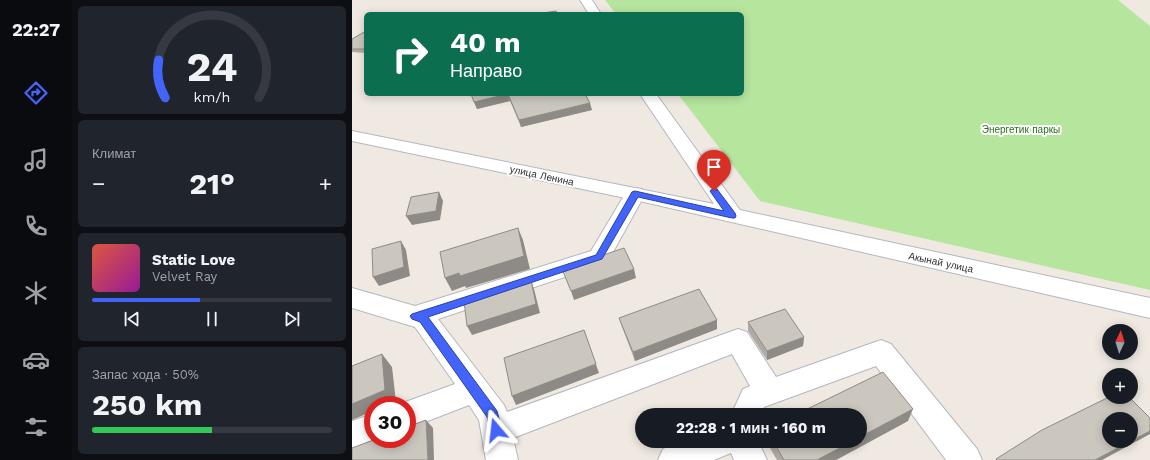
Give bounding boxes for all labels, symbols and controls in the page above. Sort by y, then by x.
text: 22:27 [12,19,60,40]
text: 40 m [450,26,520,59]
icon: right [384,28,436,80]
text: 24 [186,42,238,91]
text: Направо [450,60,522,81]
icon: directions [22,79,50,107]
text: km/h [194,88,230,104]
park label: Энергетик паркы [982,124,1060,135]
icon: music [22,146,50,174]
text: Климат [92,146,136,161]
pin [697,150,731,191]
icon: arrive [703,156,725,178]
street label: улица Ленина [509,163,575,188]
text: 21° [189,166,235,201]
text: − [92,171,105,196]
text: + [319,171,332,196]
icon: phone [22,212,50,240]
street label: Акынай улица [908,250,975,275]
text: Static Love [152,251,235,269]
text: Velvet Ray [152,269,217,284]
icon: climate [22,279,50,307]
icon: previous [121,308,143,330]
icon: pause [201,308,223,330]
icon: next [281,308,303,330]
north arrow [1102,324,1138,360]
map controls [1102,324,1138,448]
icon: car [22,346,50,374]
text: Запас хода · 50% [92,367,199,382]
button: + [1102,368,1138,404]
text: 250 km [92,387,202,422]
speed limit sign: 30 [364,396,416,448]
position arrow [475,409,517,451]
button: − [1102,412,1138,448]
icon: filters [22,413,50,441]
text: 22:28 · 1 мин · 160 m [676,419,826,437]

